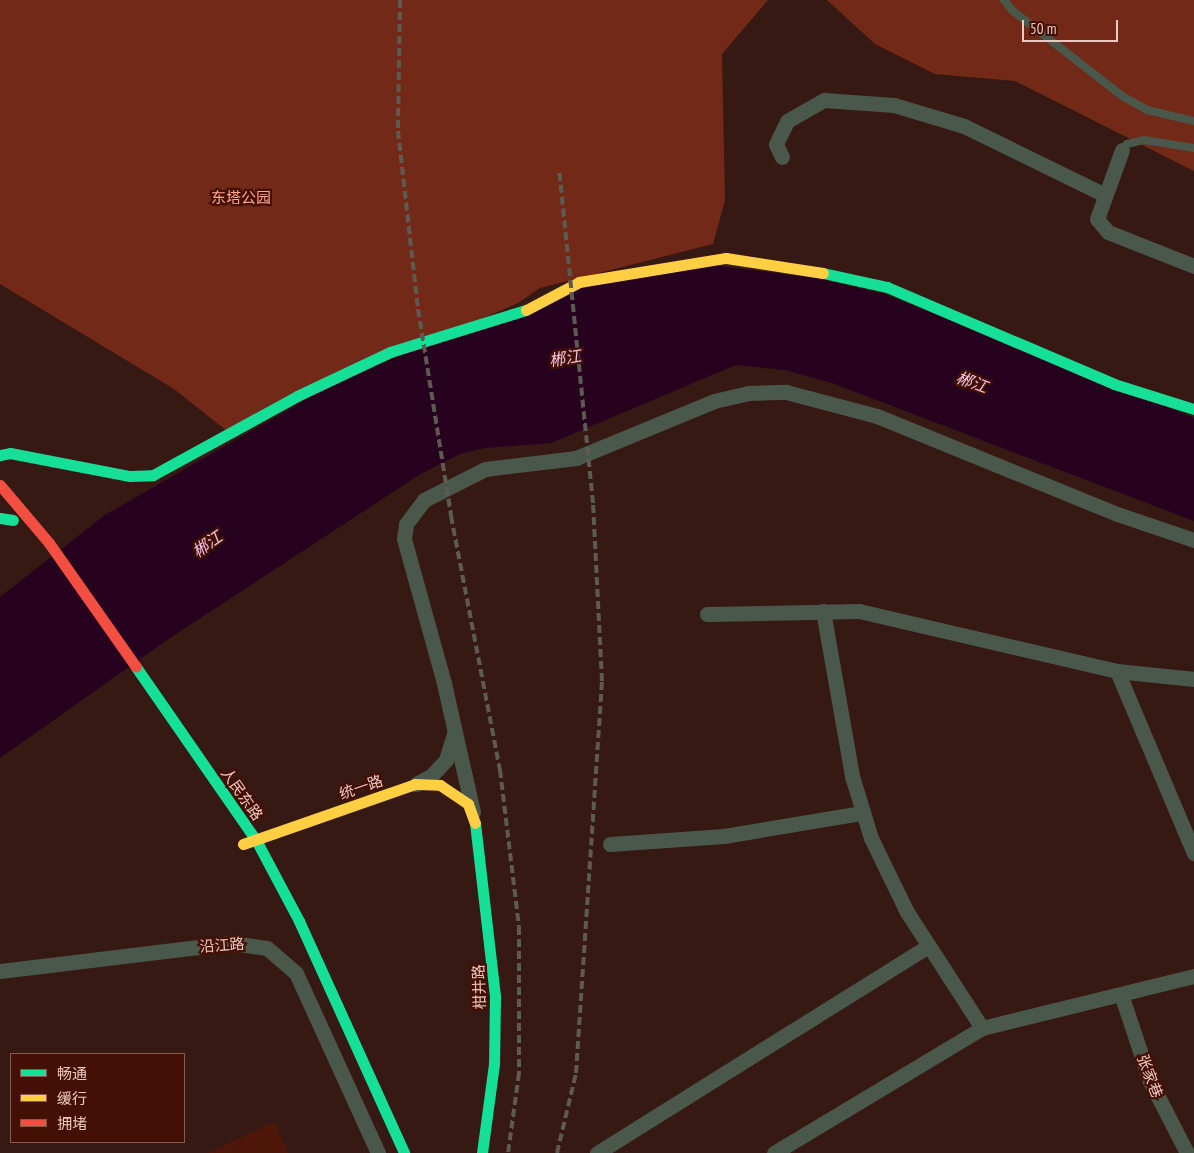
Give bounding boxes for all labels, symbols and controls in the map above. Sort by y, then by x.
scale bar [1024,10,1120,42]
text: 50 m [1030,19,1056,38]
park label: 东塔公园 [211,189,271,207]
water label: 郴江 [548,346,582,370]
water label: 郴江 [954,368,990,396]
water label: 郴江 [188,527,226,561]
street label: 人民东路 [217,764,267,824]
street label: 统一路 [337,771,385,803]
street label: 沿江路 [199,934,245,956]
street label: 柑井路 [469,964,489,1010]
street label: 张家巷 [1134,1052,1166,1100]
legend [10,1053,185,1143]
text: 畅通 [57,1064,87,1083]
text: 缓行 [57,1089,87,1108]
text: 拥堵 [57,1114,87,1133]

